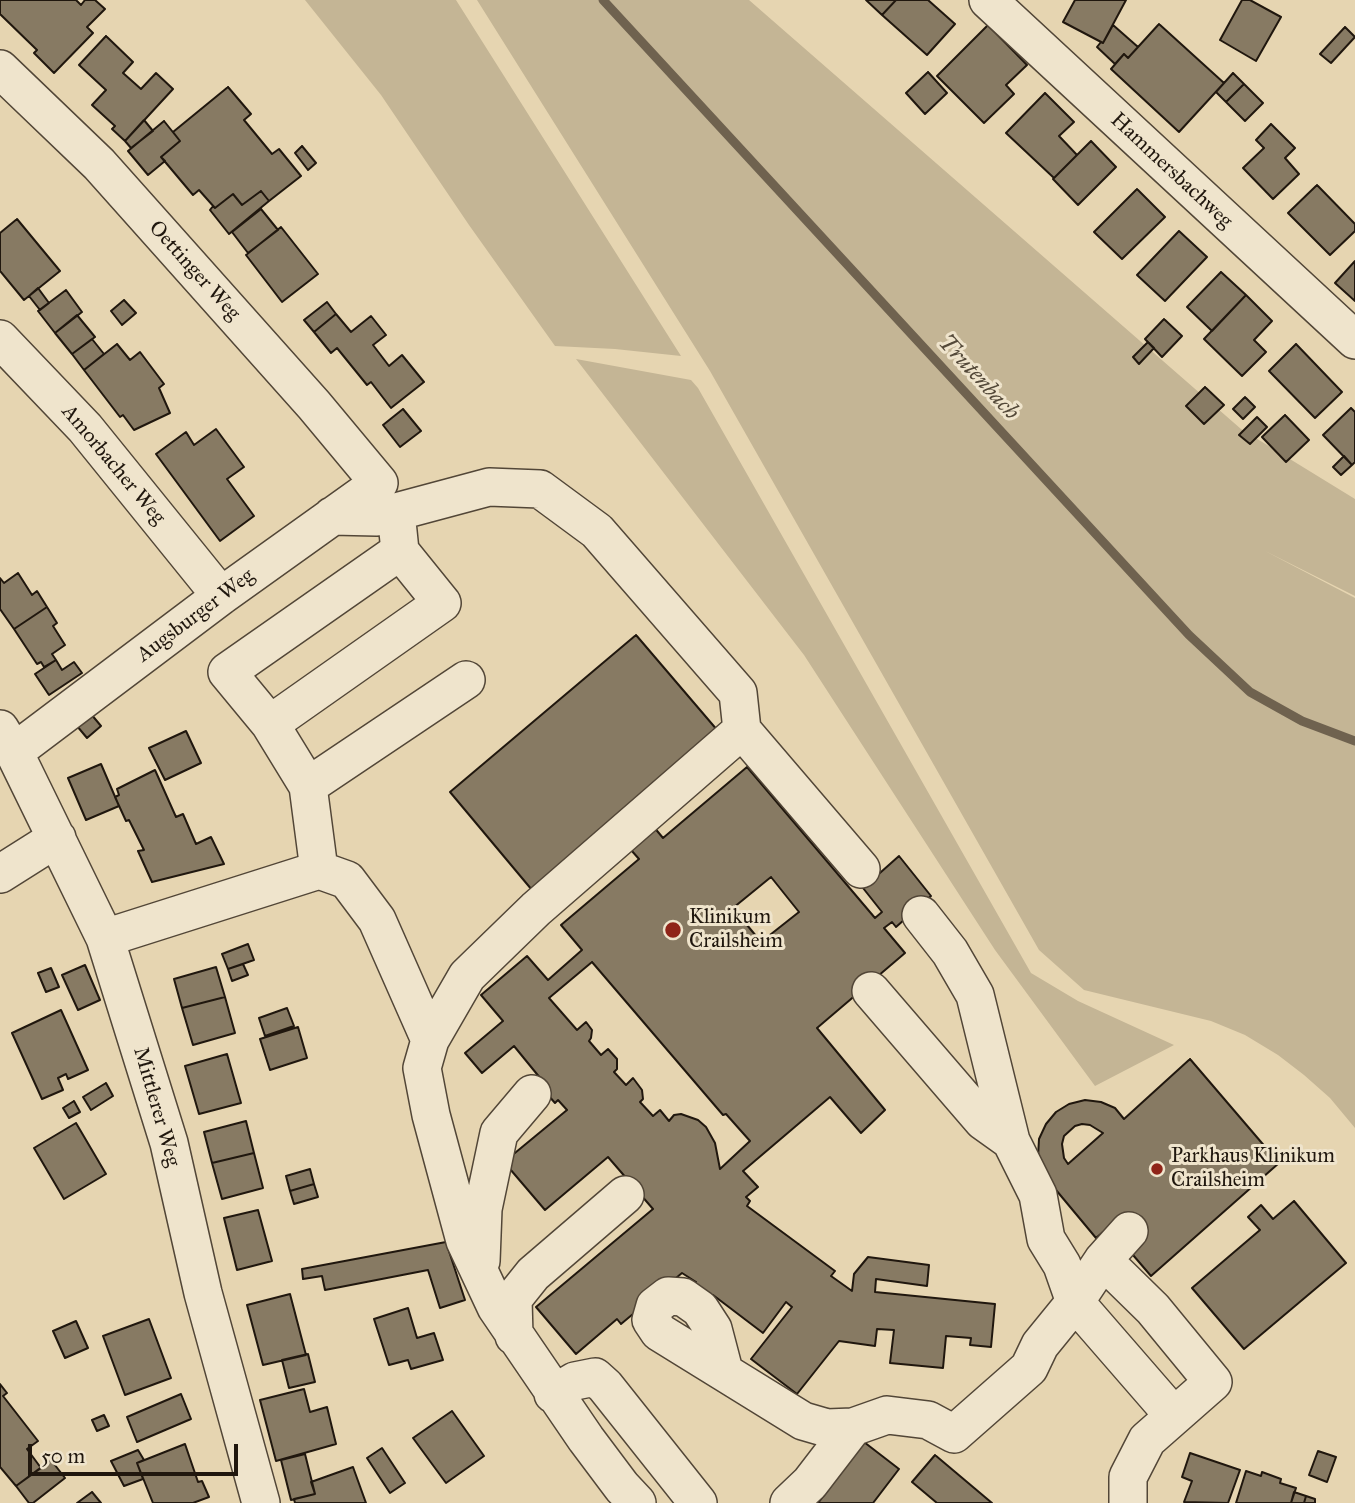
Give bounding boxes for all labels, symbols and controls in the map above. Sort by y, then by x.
street label: Hammersbachweg [1105,108,1237,234]
street label: Oettinger Weg [143,216,245,326]
water label: Trutenbach [932,330,1024,426]
street label: Amorbacher Weg [56,400,170,530]
street label: Augsburger Weg [132,564,260,668]
place label: Klinikum Crailsheim [689,905,783,955]
marker: Klinikum Crailsheim [663,920,683,940]
street label: Mittlerer Weg [127,1044,185,1170]
place label: Parkhaus Klinikum Crailsheim [1171,1144,1335,1194]
marker: Parkhaus Klinikum Crailsheim [1149,1161,1165,1177]
scale bar [32,1430,242,1474]
text: 50 m [41,1443,85,1469]

